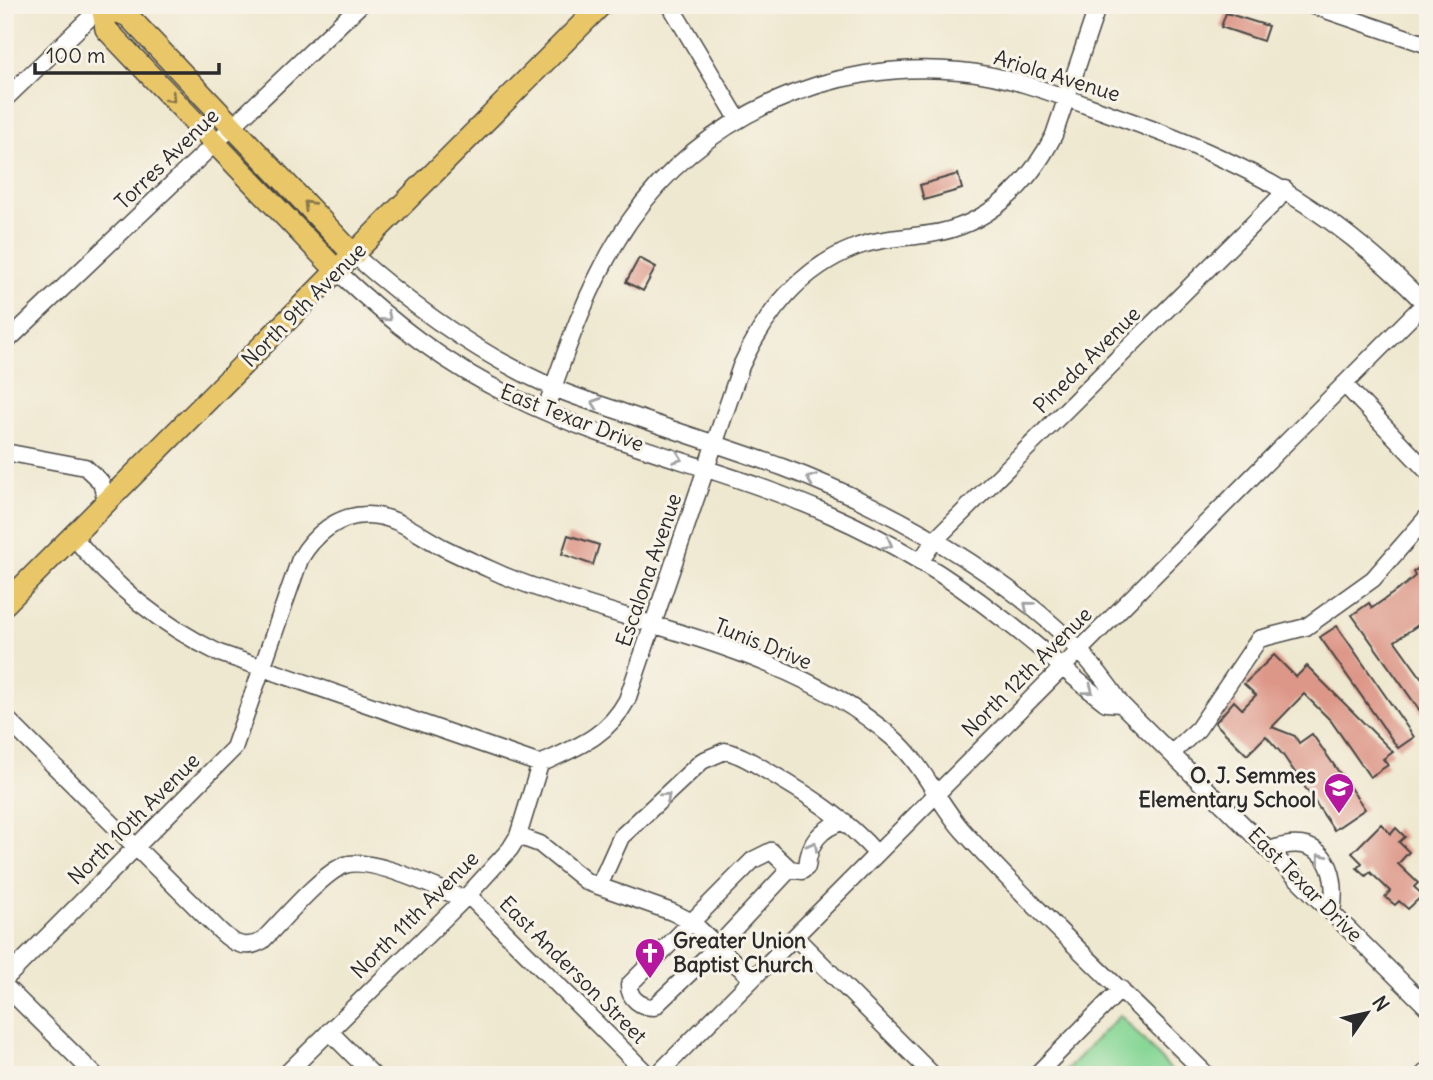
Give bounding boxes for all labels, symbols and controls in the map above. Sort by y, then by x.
scale bar [35,32,219,76]
text: 100 m [46,42,105,69]
street label: Ariola Avenue [991,44,1124,108]
one-way arrow [162,90,175,103]
street label: Torres Avenue [109,102,224,215]
one-way arrow [303,200,316,213]
street label: North 9th Avenue [236,237,372,373]
street label: Pineda Avenue [1027,300,1146,419]
one-way arrow [379,309,392,321]
street label: East Texar Drive [497,378,648,457]
one-way arrow [591,397,603,411]
one-way arrow [671,450,683,464]
one-way arrow [805,473,818,487]
street label: Escalona Avenue [610,490,687,650]
one-way arrow [881,536,894,549]
street label: North 12th Avenue [956,601,1097,742]
one-way arrow [1023,601,1035,614]
street label: Tunis Drive [710,612,816,675]
one-way arrow [1082,682,1094,695]
street label: North 10th Avenue [62,747,205,890]
place label: O. J. Semmes Elementary School [1139,762,1316,813]
school or university icon: O. J. Semmes Elementary School [1322,771,1356,815]
one-way arrow [658,793,671,805]
street label: East Texar Drive [1242,821,1369,948]
one-way arrow [805,840,818,853]
street label: North 11th Avenue [345,845,484,984]
one-way arrow [1317,853,1329,866]
street label: East Anderson Street [494,890,653,1049]
place label: Greater Union Baptist Church [673,927,813,978]
church icon: Greater Union Baptist Church [633,936,667,980]
north arrow [1332,978,1402,1048]
text: N [1367,991,1395,1016]

